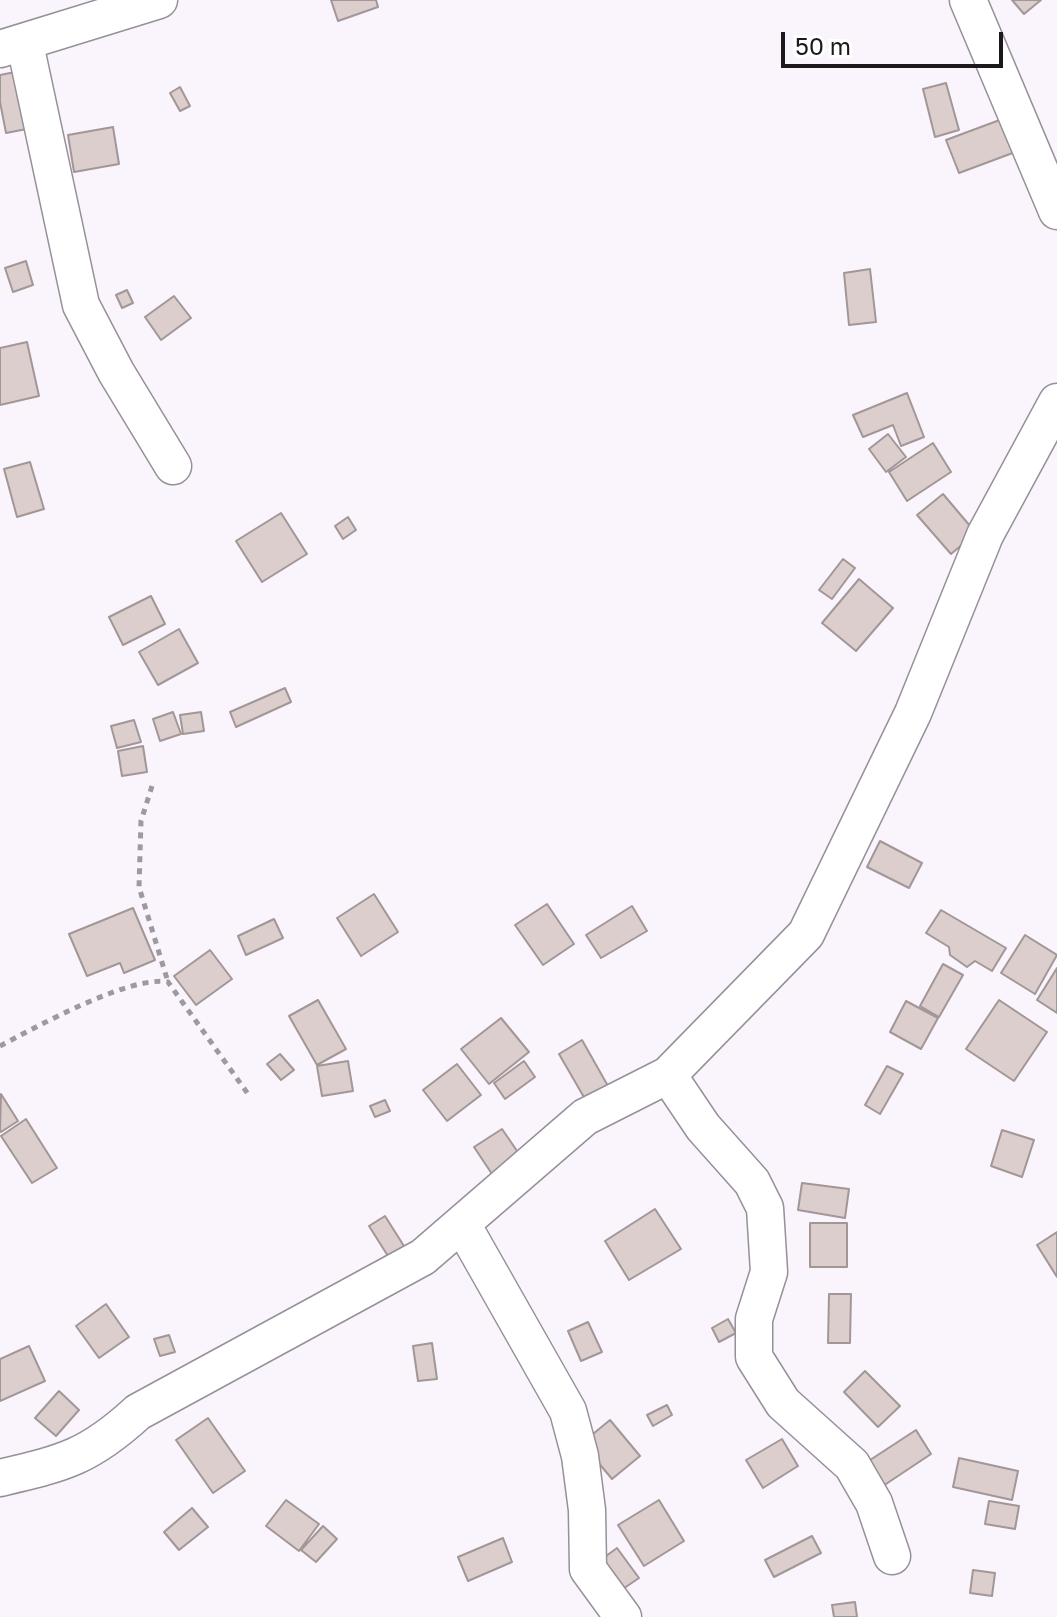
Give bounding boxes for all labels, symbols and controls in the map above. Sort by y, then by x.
scale bar [785,16,1007,66]
text: 50 m [795,31,851,60]

